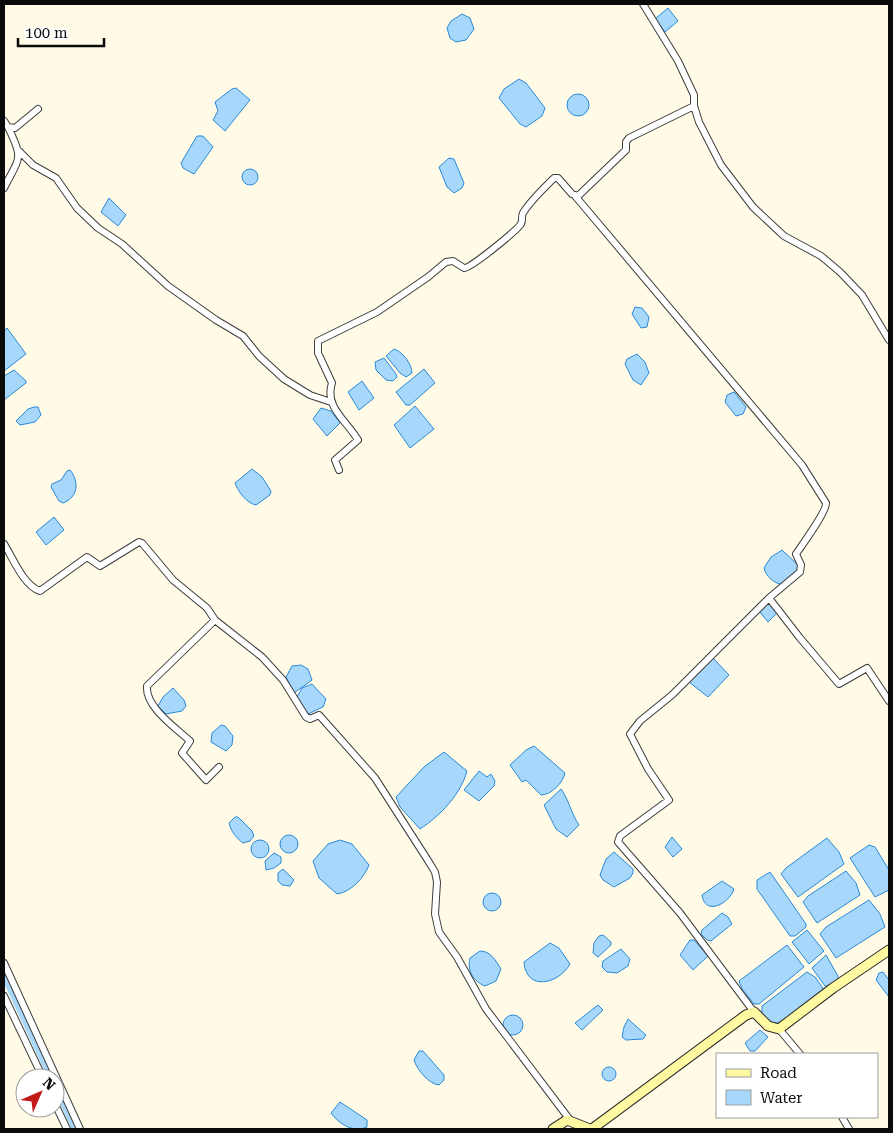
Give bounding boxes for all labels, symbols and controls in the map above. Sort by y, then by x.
scale bar [18,15,104,47]
text: 100 m [25,24,68,42]
legend [716,1053,878,1118]
text: Road [760,1064,797,1082]
north arrow [15,1068,65,1118]
text: N [40,1074,59,1093]
text: Water [760,1089,802,1107]

